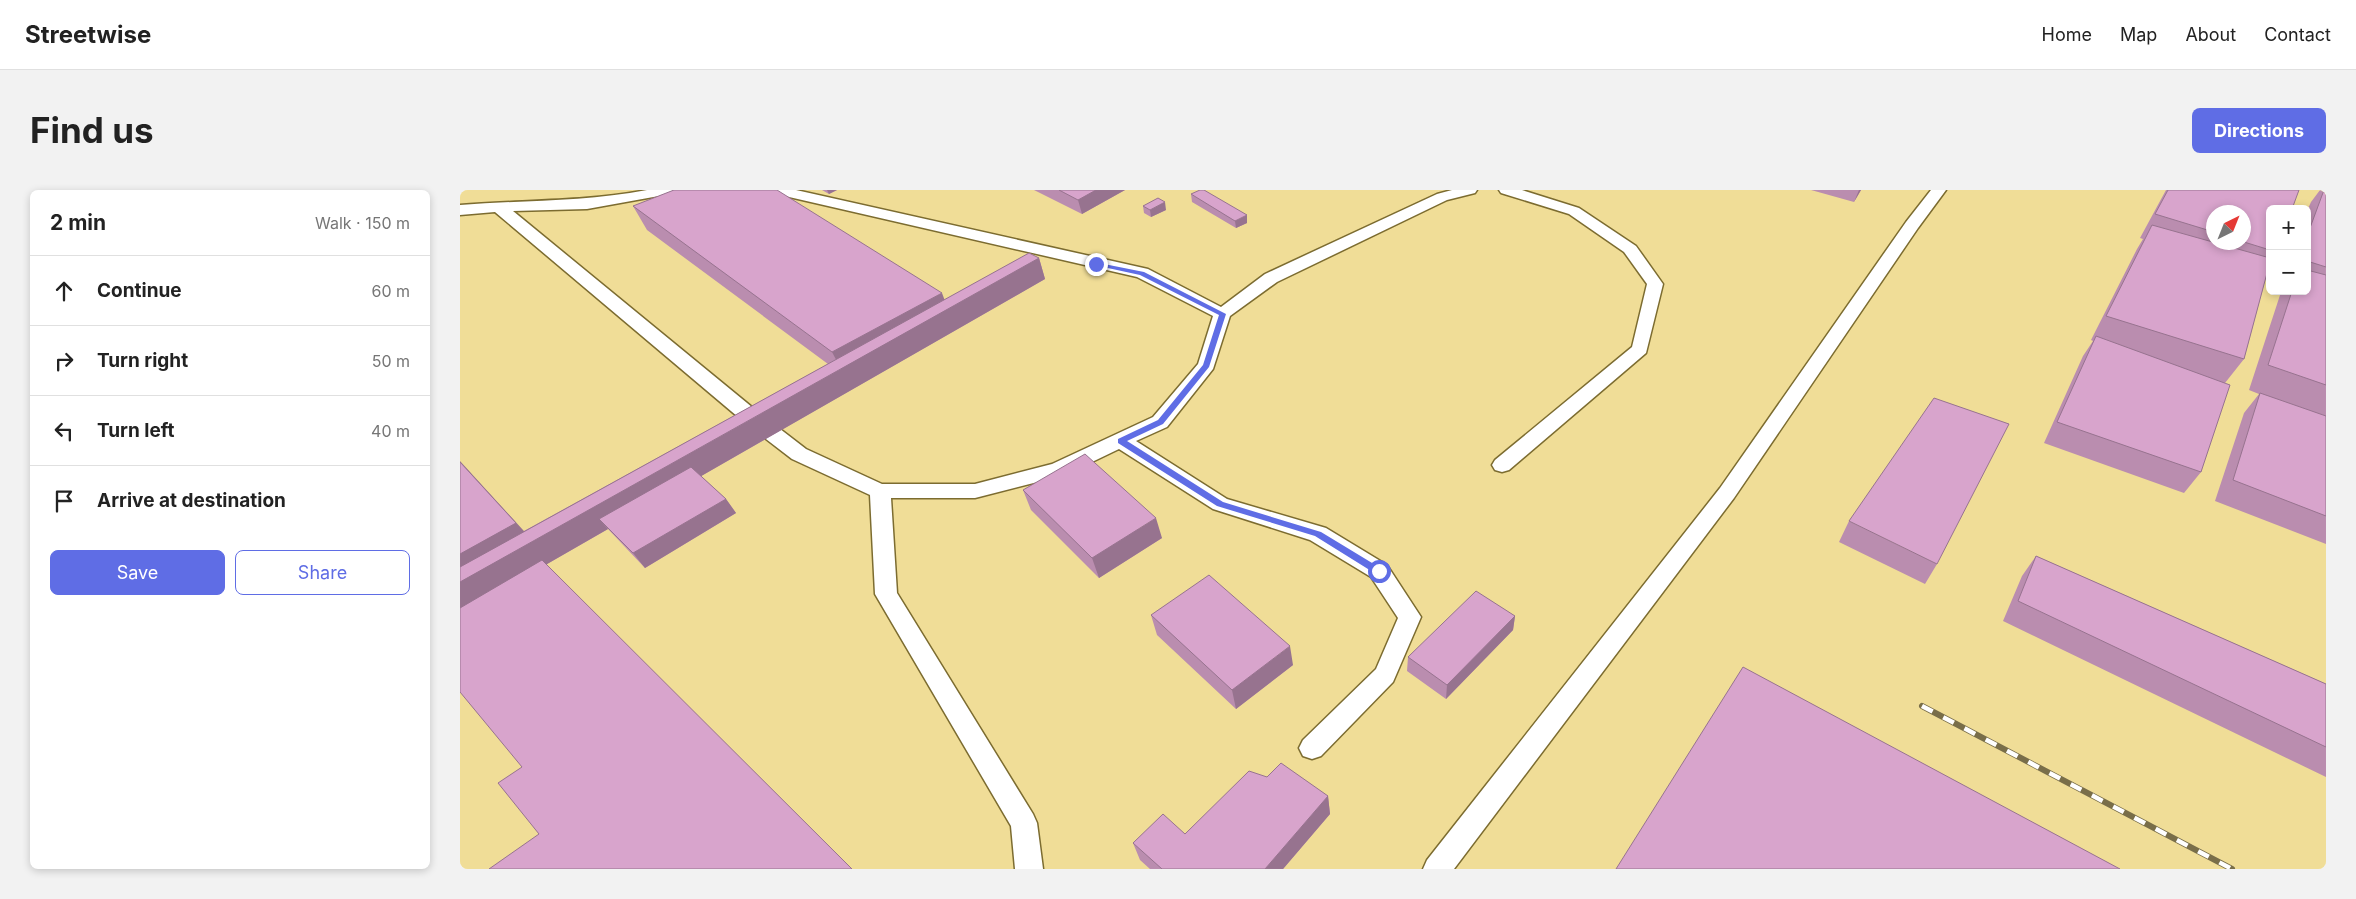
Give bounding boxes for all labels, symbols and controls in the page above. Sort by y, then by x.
text: Streetwise [25,20,151,49]
text: Home [2042,24,2092,45]
text: Map [2120,24,2157,45]
text: About [2185,24,2236,45]
text: Contact [2264,24,2331,45]
button: Directions [2192,108,2326,153]
text: Find us [30,109,154,151]
north arrow [2206,205,2251,250]
map controls [2266,205,2311,295]
button: + [2266,205,2311,250]
text: 2 min [50,210,106,235]
text: Walk · 150 m [315,213,410,233]
button: − [2266,250,2311,295]
route end [1085,253,1108,276]
icon: ahead [50,277,78,305]
text: Continue [97,279,182,302]
text: 60 m [371,281,410,301]
icon: right [50,347,78,375]
text: Turn right [97,349,188,372]
text: 50 m [372,351,410,371]
icon: left [50,417,78,445]
text: Turn left [97,419,175,442]
text: 40 m [371,421,410,441]
icon: arrive [50,487,78,515]
text: Arrive at destination [97,489,286,512]
button: Save [50,550,225,595]
button: Share [235,550,410,595]
route start [1368,560,1391,583]

